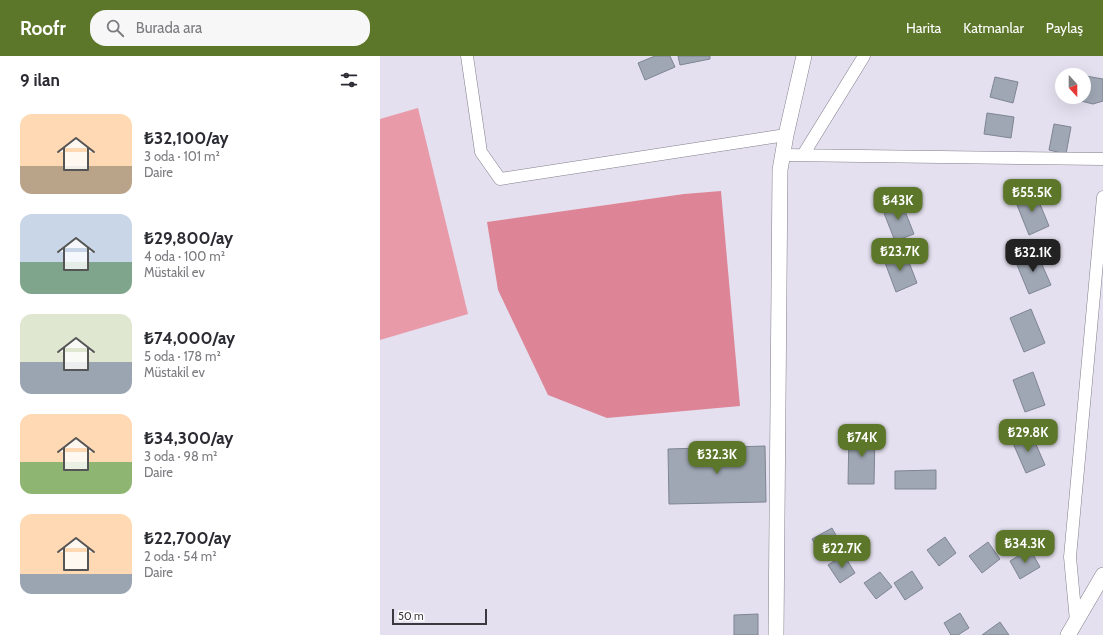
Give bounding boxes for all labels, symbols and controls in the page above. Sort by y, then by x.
search box [90,10,370,46]
text: Roofr [20,17,66,40]
icon: search [104,17,126,39]
text: Burada ara [136,19,202,37]
text: Harita [906,19,941,37]
text: Katmanlar [963,19,1024,37]
text: Paylaş [1046,19,1083,37]
north arrow [1055,68,1091,104]
map controls [1055,68,1091,104]
icon: filters [338,69,360,91]
text: 9 ilan [20,70,60,90]
text: ₺32,100/ay [144,128,229,148]
icon: home [52,130,100,178]
text: 3 oda · 101 m² [144,148,220,164]
text: Daire [144,164,173,180]
pin: ₺55.5K [999,179,1065,213]
text: ₺55.5K [1012,184,1052,200]
pin: ₺43K [874,187,922,221]
text: ₺43K [883,192,913,208]
text: ₺29,800/ay [144,228,233,248]
icon: home [52,230,100,278]
pin: ₺23.7K [867,238,933,272]
pin: ₺32.1K [1000,239,1066,273]
text: ₺23.7K [880,243,920,259]
text: ₺32.1K [1014,244,1052,260]
text: 4 oda · 100 m² [144,248,225,264]
text: Müstakil ev [144,264,205,280]
text: ₺74,000/ay [144,328,235,348]
icon: home [52,330,100,378]
text: 5 oda · 178 m² [144,348,221,364]
text: Müstakil ev [144,364,205,380]
pin: ₺29.8K [995,419,1061,453]
pin: ₺74K [838,424,886,458]
text: ₺29.8K [1008,424,1048,440]
text: ₺34,300/ay [144,428,234,448]
text: ₺74K [847,429,877,445]
icon: home [52,430,100,478]
pin: ₺32.3K [684,441,750,475]
text: ₺32.3K [697,446,737,462]
text: 3 oda · 98 m² [144,448,217,464]
text: Daire [144,464,173,480]
text: ₺22,700/ay [144,528,231,548]
icon: home [52,530,100,578]
pin: ₺34.3K [992,530,1058,564]
pin: ₺22.7K [809,535,875,569]
text: ₺34.3K [1005,535,1045,551]
text: ₺22.7K [822,540,862,556]
text: 2 oda · 54 m² [144,548,216,564]
text: Daire [144,564,173,580]
scale bar [392,607,487,626]
text: 50 m [398,609,424,623]

